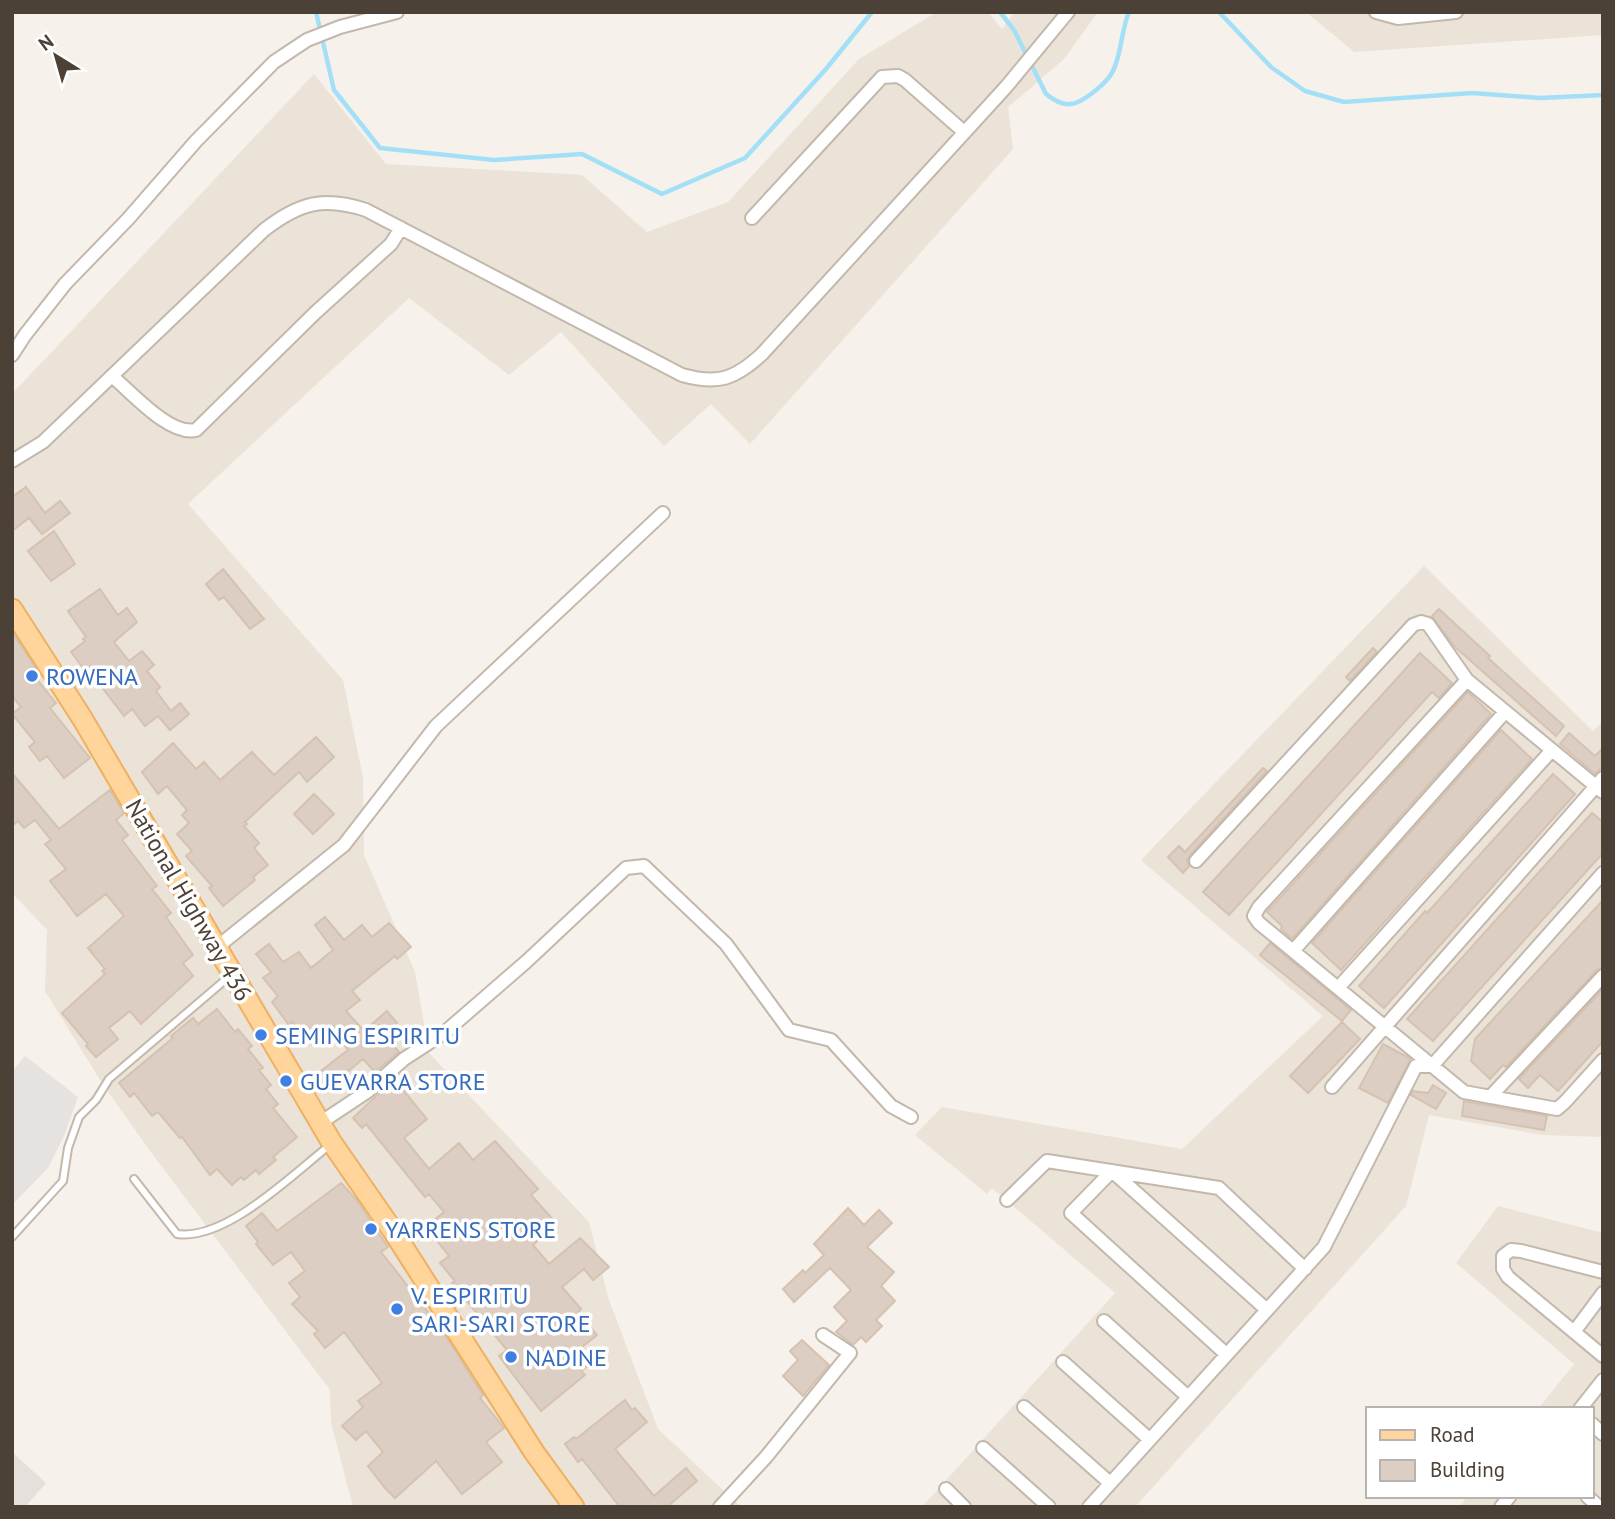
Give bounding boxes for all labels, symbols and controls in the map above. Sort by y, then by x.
north arrow [21,21,91,91]
text: N [34,29,58,56]
place label: ROWENA [46,661,138,692]
marker: ROWENA [24,668,40,684]
street label: National Highway 436 [119,794,259,1006]
place label: SEMING ESPIRITU [275,1020,460,1051]
marker: SEMING ESPIRITU [253,1027,269,1043]
place label: GUEVARRA STORE [300,1066,486,1097]
marker: GUEVARRA STORE [278,1073,294,1089]
place label: YARRENS STORE [385,1214,556,1245]
marker: YARRENS STORE [363,1221,379,1237]
place label: V. ESPIRITU SARI-SARI STORE [410,1280,591,1339]
marker: V. ESPIRITU SARI-SARI STORE [389,1301,405,1317]
place label: NADINE [525,1342,607,1373]
marker: NADINE [503,1349,519,1365]
legend [1366,1407,1594,1498]
text: Road [1430,1421,1474,1448]
text: Building [1430,1456,1505,1483]

